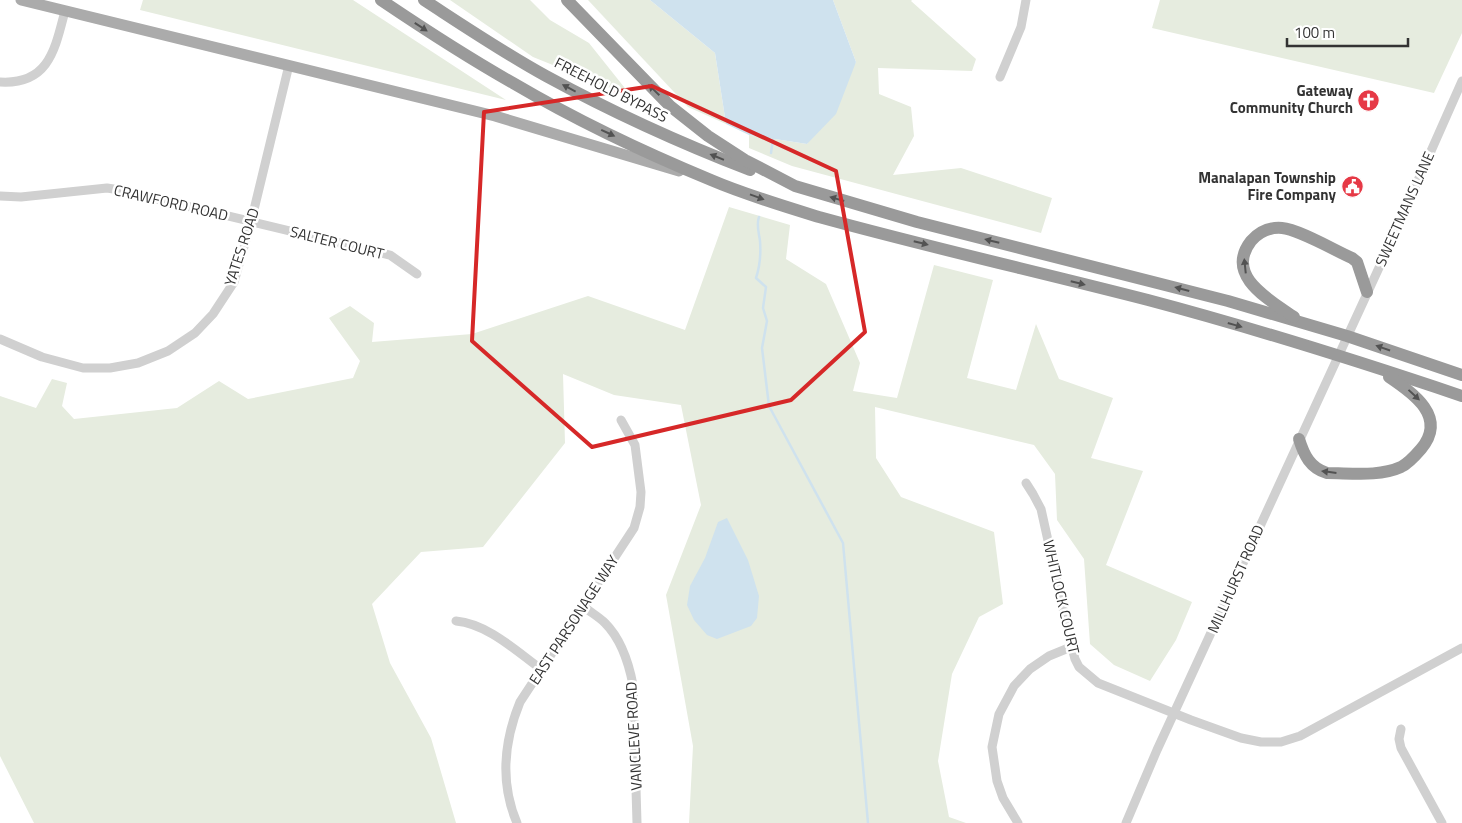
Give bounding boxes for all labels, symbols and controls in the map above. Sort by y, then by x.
scale bar [1287,15,1408,47]
text: 100 m [1294,21,1335,44]
one-way arrow [415,22,428,31]
street label: FREEHOLD BYPASS [551,51,672,128]
place label: Gateway Community Church [1230,79,1353,119]
one-way arrow [562,84,576,92]
one-way arrow [648,85,660,97]
church icon: Gateway Community Church [1357,88,1381,112]
one-way arrow [601,129,615,137]
street label: SWEETMANS LANE [1369,148,1440,270]
one-way arrow [709,152,724,160]
place label: Manalapan Township Fire Company [1198,166,1336,206]
public building icon: Manalapan Township Fire Company [1340,175,1364,199]
street label: CRAWFORD ROAD [112,178,231,227]
one-way arrow [750,194,765,201]
one-way arrow [829,195,844,203]
street label: YATES ROAD [218,205,265,289]
street label: SALTER COURT [288,220,387,265]
one-way arrow [985,237,1000,245]
one-way arrow [913,239,928,247]
one-way arrow [1241,258,1249,274]
one-way arrow [1071,279,1086,287]
one-way arrow [1175,285,1190,293]
one-way arrow [1228,321,1243,329]
one-way arrow [1375,344,1390,351]
one-way arrow [1407,389,1419,401]
one-way arrow [1320,468,1336,476]
street label: MILLHURST ROAD [1201,521,1270,637]
street label: WHITLOCK COURT [1037,538,1086,656]
street label: EAST PARSONAGE WAY [523,551,624,689]
street label: VANCLEVE ROAD [619,681,648,791]

